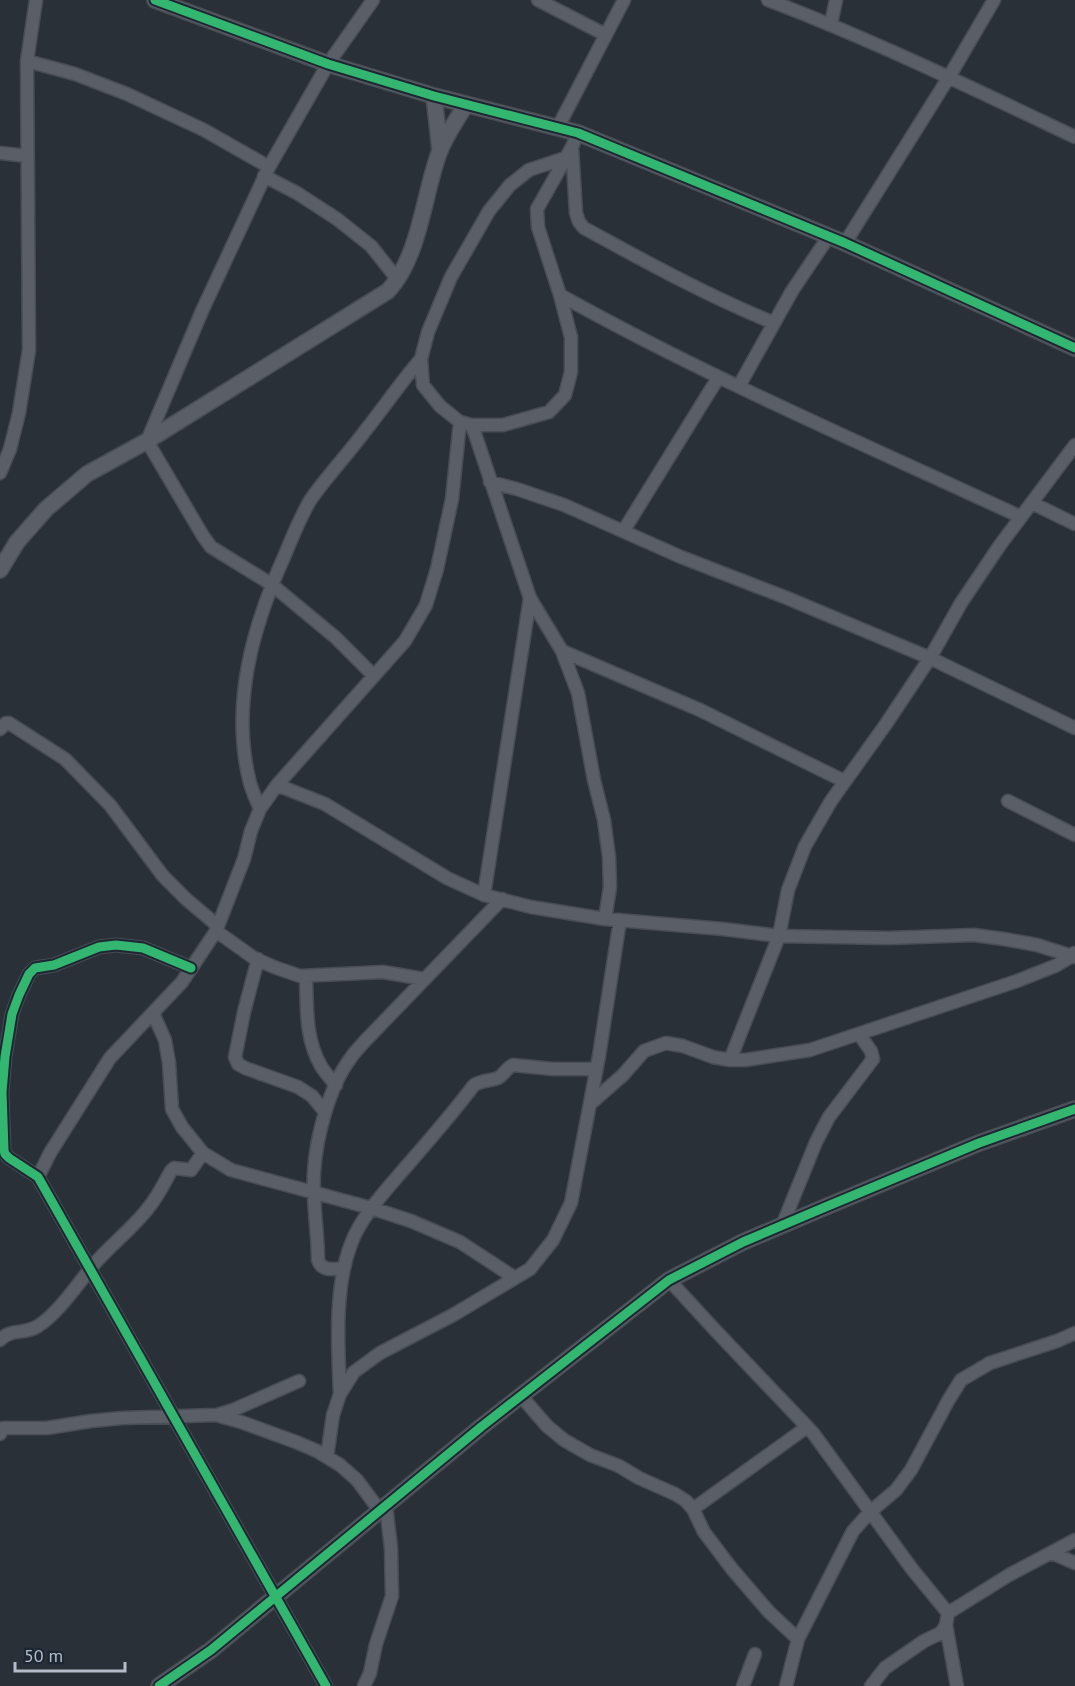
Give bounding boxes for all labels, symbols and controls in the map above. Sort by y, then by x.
scale bar [15,1635,124,1673]
text: 50 m [24,1644,63,1667]

